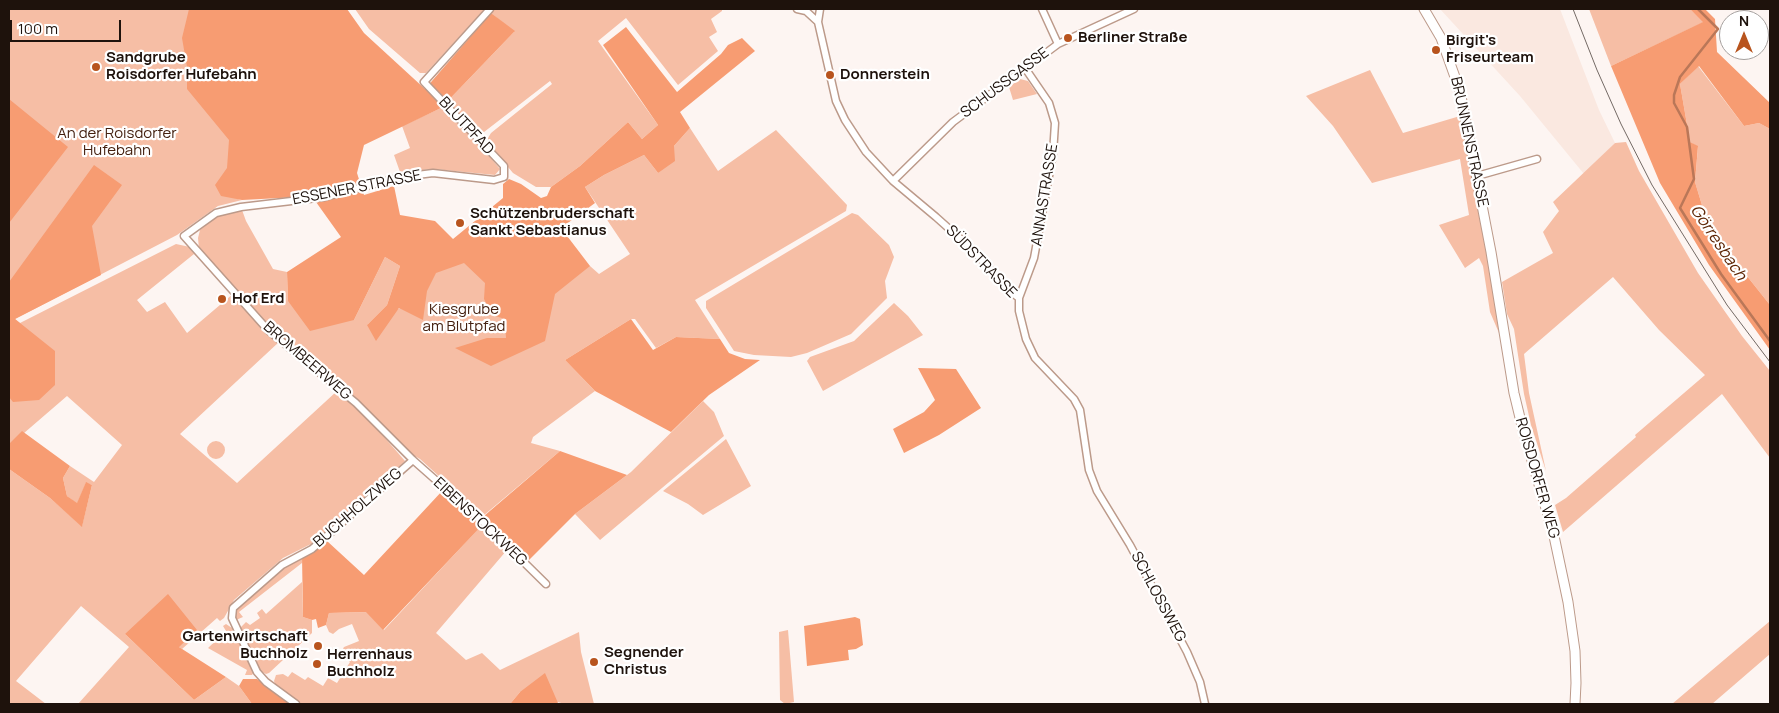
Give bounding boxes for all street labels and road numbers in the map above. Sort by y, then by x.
street label: SCHUSSGASSE [957,44,1053,122]
street label: BRUNNENSTRASSE [1446,75,1492,209]
street label: BLUTPFAD [435,93,497,159]
street label: ANNASTRASSE [1028,143,1062,247]
street label: ESSENER STRASSE [291,167,423,209]
street label: SÜDSTRASSE [942,222,1020,302]
street label: BROMBEERWEG [259,318,355,404]
street label: ROISDORFER WEG [1511,416,1563,540]
street label: BUCHHOLZWEG [310,465,406,551]
street label: EIBENSTOCKWEG [429,474,531,570]
street label: SCHLOSSWEG [1127,549,1189,645]

